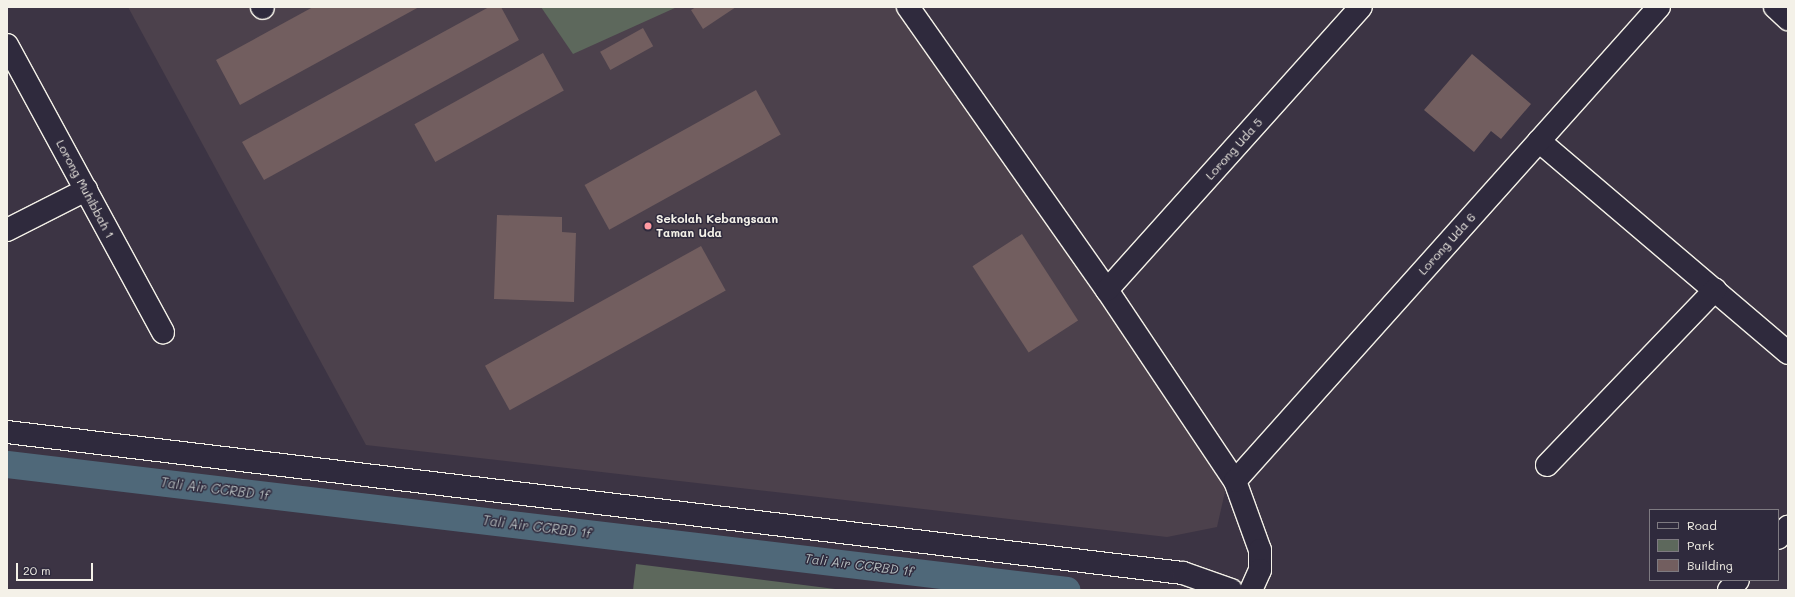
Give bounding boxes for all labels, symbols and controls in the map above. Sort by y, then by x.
street label: Lorong Uda 5 [1203,115,1265,183]
street label: Lorong Muhibbah 1 [53,137,117,241]
street label: Lorong Uda 6 [1415,210,1479,278]
place label: Sekolah Kebangsaan Taman Uda [656,212,778,240]
marker: Sekolah Kebangsaan Taman Uda [643,221,653,231]
water label: Tali Air CCRBD 1f [160,475,270,503]
legend [1649,509,1779,581]
water label: Tali Air CCRBD 1f [482,513,592,541]
text: Road [1687,517,1717,533]
text: Park [1687,537,1714,553]
water label: Tali Air CCRBD 1f [804,551,914,579]
scale bar [18,555,95,581]
text: Building [1687,557,1733,573]
text: 20 m [23,562,51,578]

